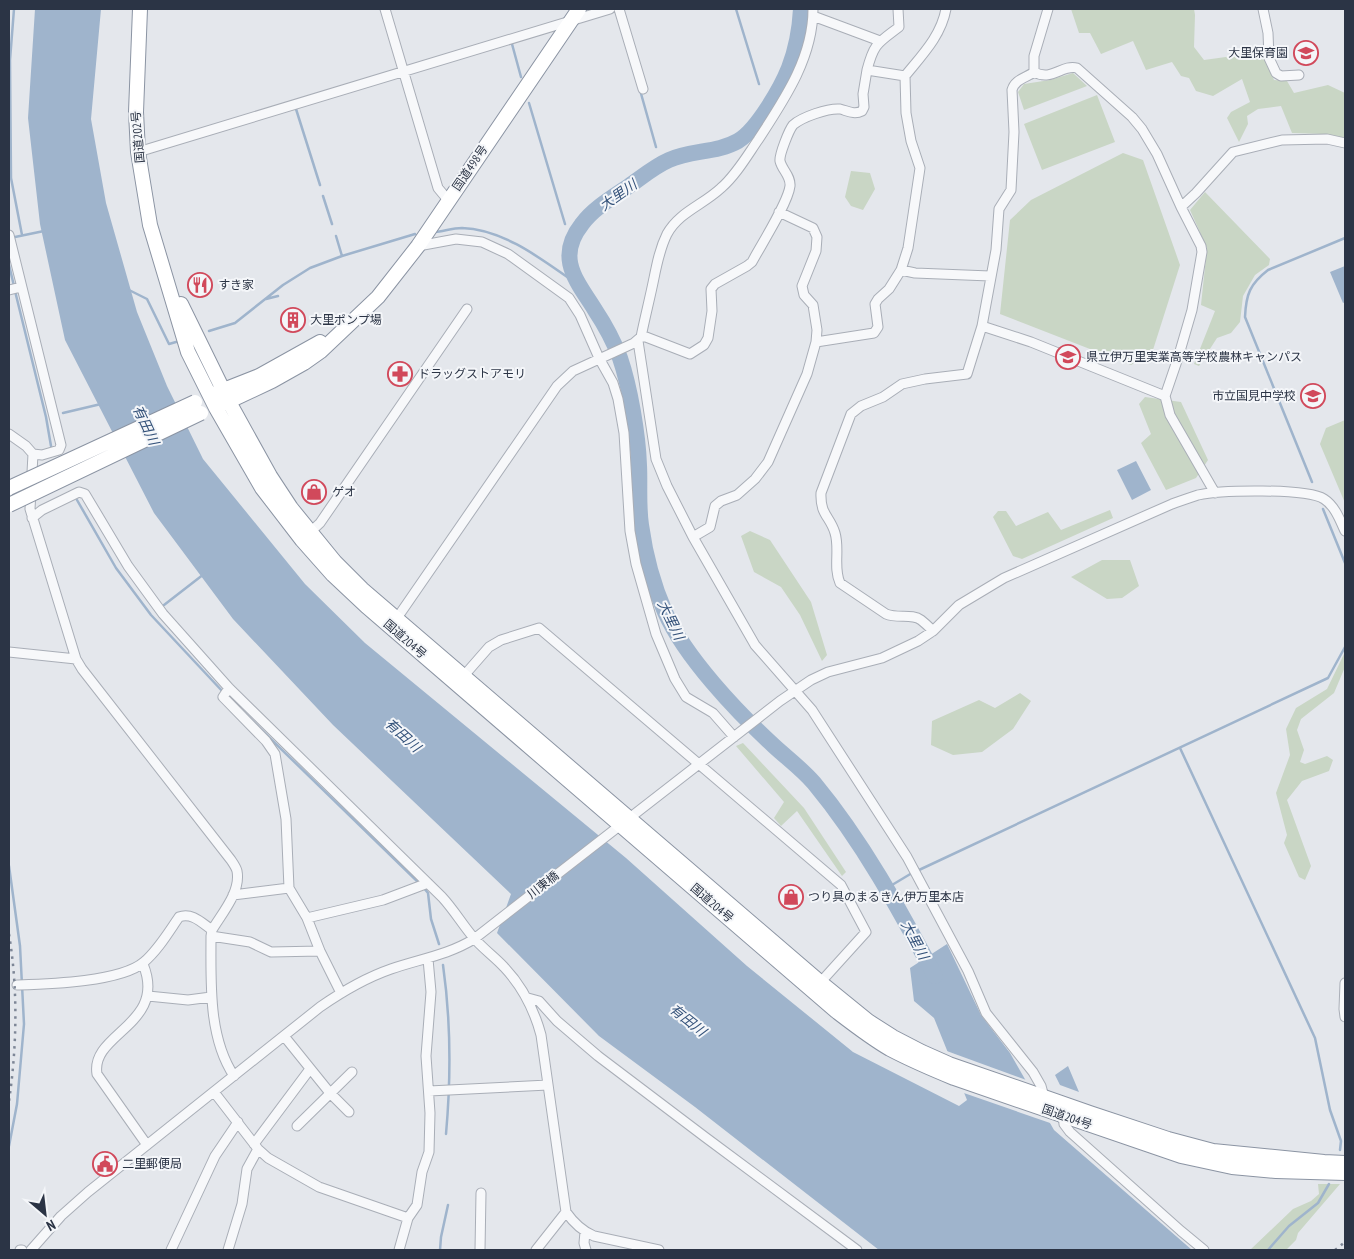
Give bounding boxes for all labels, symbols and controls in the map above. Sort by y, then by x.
school or university icon: 大里保育園 [1293,40,1319,66]
place label: 大里保育園 [1228,45,1288,60]
street label: 国道202号 [128,110,147,164]
street label: 国道498号 [449,142,490,194]
water label: 大里川 [596,174,642,214]
restaurant icon: すき家 [187,272,213,298]
place label: すき家 [218,277,254,292]
building icon: 大里ポンプ場 [280,307,306,333]
place label: 大里ポンプ場 [310,312,382,327]
school or university icon: 県立伊万里実業高等学校農林キャンパス [1055,344,1081,370]
place label: 県立伊万里実業高等学校農林キャンパス [1086,349,1302,364]
pharmacy icon: ドラッグストアモリ [387,361,413,387]
place label: ドラッグストアモリ [418,366,526,381]
school or university icon: 市立国見中学校 [1300,383,1326,409]
place label: 市立国見中学校 [1212,388,1296,403]
water label: 有田川 [129,402,164,450]
shop icon: ゲオ [301,479,327,505]
place label: ゲオ [332,484,356,499]
water label: 大里川 [654,597,689,645]
street label: 国道204号 [381,616,430,661]
water label: 有田川 [381,714,426,757]
street label: 川東橋 [524,868,561,902]
street label: 国道204号 [688,880,737,925]
shop icon: つり具のまるきん伊万里本店 [778,884,804,910]
place label: つり具のまるきん伊万里本店 [808,889,964,904]
water label: 大里川 [897,917,934,965]
water label: 有田川 [666,1000,712,1041]
street label: 国道204号 [1040,1101,1094,1132]
public building icon: 二里郵便局 [92,1151,118,1177]
place label: 二里郵便局 [122,1156,182,1171]
north arrow [20,1189,70,1239]
text: N [44,1216,59,1235]

